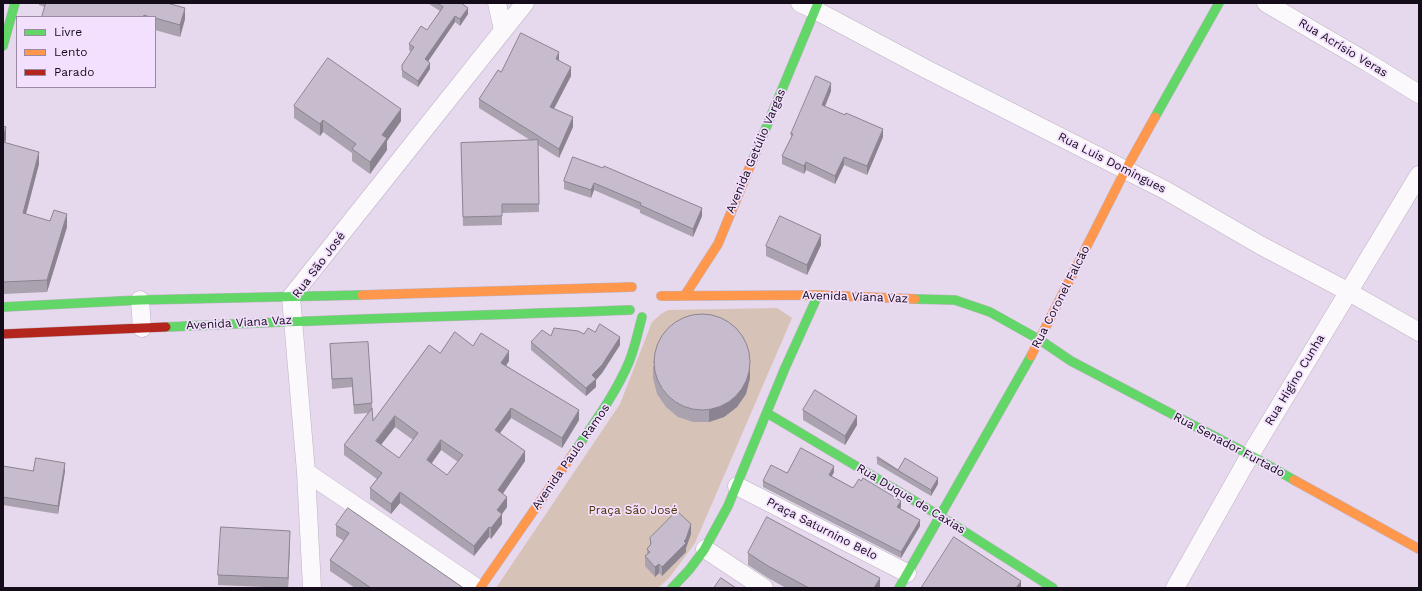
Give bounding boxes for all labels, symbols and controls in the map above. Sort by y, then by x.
legend [16,16,156,88]
street label: Rua Acrísio Veras [1296,16,1390,80]
text: Livre [54,25,82,39]
text: Lento [54,45,88,59]
text: Parado [54,65,94,79]
street label: Avenida Getúlio Vargas [723,87,789,215]
street label: Rua Luis Domingues [1056,130,1168,196]
street label: Rua São José [289,229,349,301]
street label: Rua Coronel Falcão [1029,243,1093,351]
street label: Avenida Viana Vaz [802,288,908,306]
street label: Avenida Viana Vaz [186,313,292,333]
street label: Rua Higino Cunha [1262,332,1328,428]
street label: Avenida Paulo Ramos [529,401,613,513]
street label: Rua Senador Furtado [1171,410,1287,480]
street label: Rua Duque de Caxias [854,461,968,537]
street label: Praça Saturnino Belo [764,495,880,563]
park label: Praça São José [588,503,678,517]

